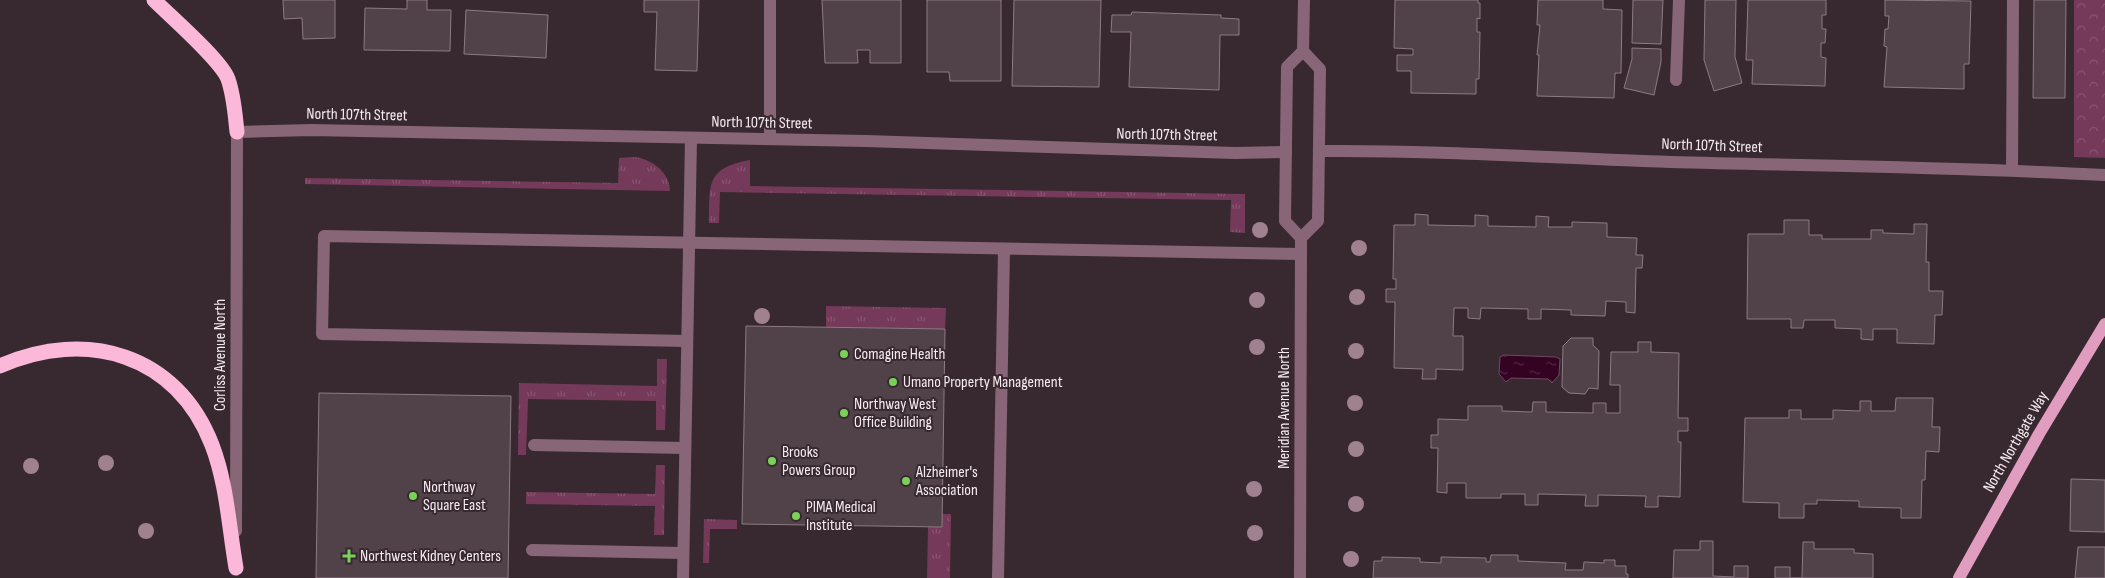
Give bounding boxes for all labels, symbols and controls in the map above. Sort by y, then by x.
street label: North 107th Street [306,105,408,125]
street label: North 107th Street [711,113,813,133]
street label: North 107th Street [1116,125,1218,145]
street label: North 107th Street [1661,135,1763,157]
street label: Corliss Avenue North [211,299,230,411]
place label: Comagine Health [854,345,945,364]
street label: Meridian Avenue North [1275,347,1294,469]
marker: Comagine Health [838,348,850,360]
place label: Umano Property Management [903,373,1063,392]
marker: Umano Property Management [887,376,899,388]
street label: North Northgate Way [1979,388,2053,496]
place label: Northway West Office Building [854,395,936,432]
marker: Northway West Office Building [838,407,850,419]
place label: Brooks Powers Group [782,443,856,480]
marker: Brooks Powers Group [766,455,778,467]
place label: Alzheimer's Association [915,463,978,500]
marker: Alzheimer's Association [900,475,912,487]
place label: Northway Square East [423,478,486,515]
marker: Northway Square East [407,490,419,502]
place label: PIMA Medical Institute [806,498,876,535]
marker: PIMA Medical Institute [790,510,802,522]
place label: Northwest Kidney Centers [360,547,501,566]
marker: Northwest Kidney Centers [342,549,356,563]

